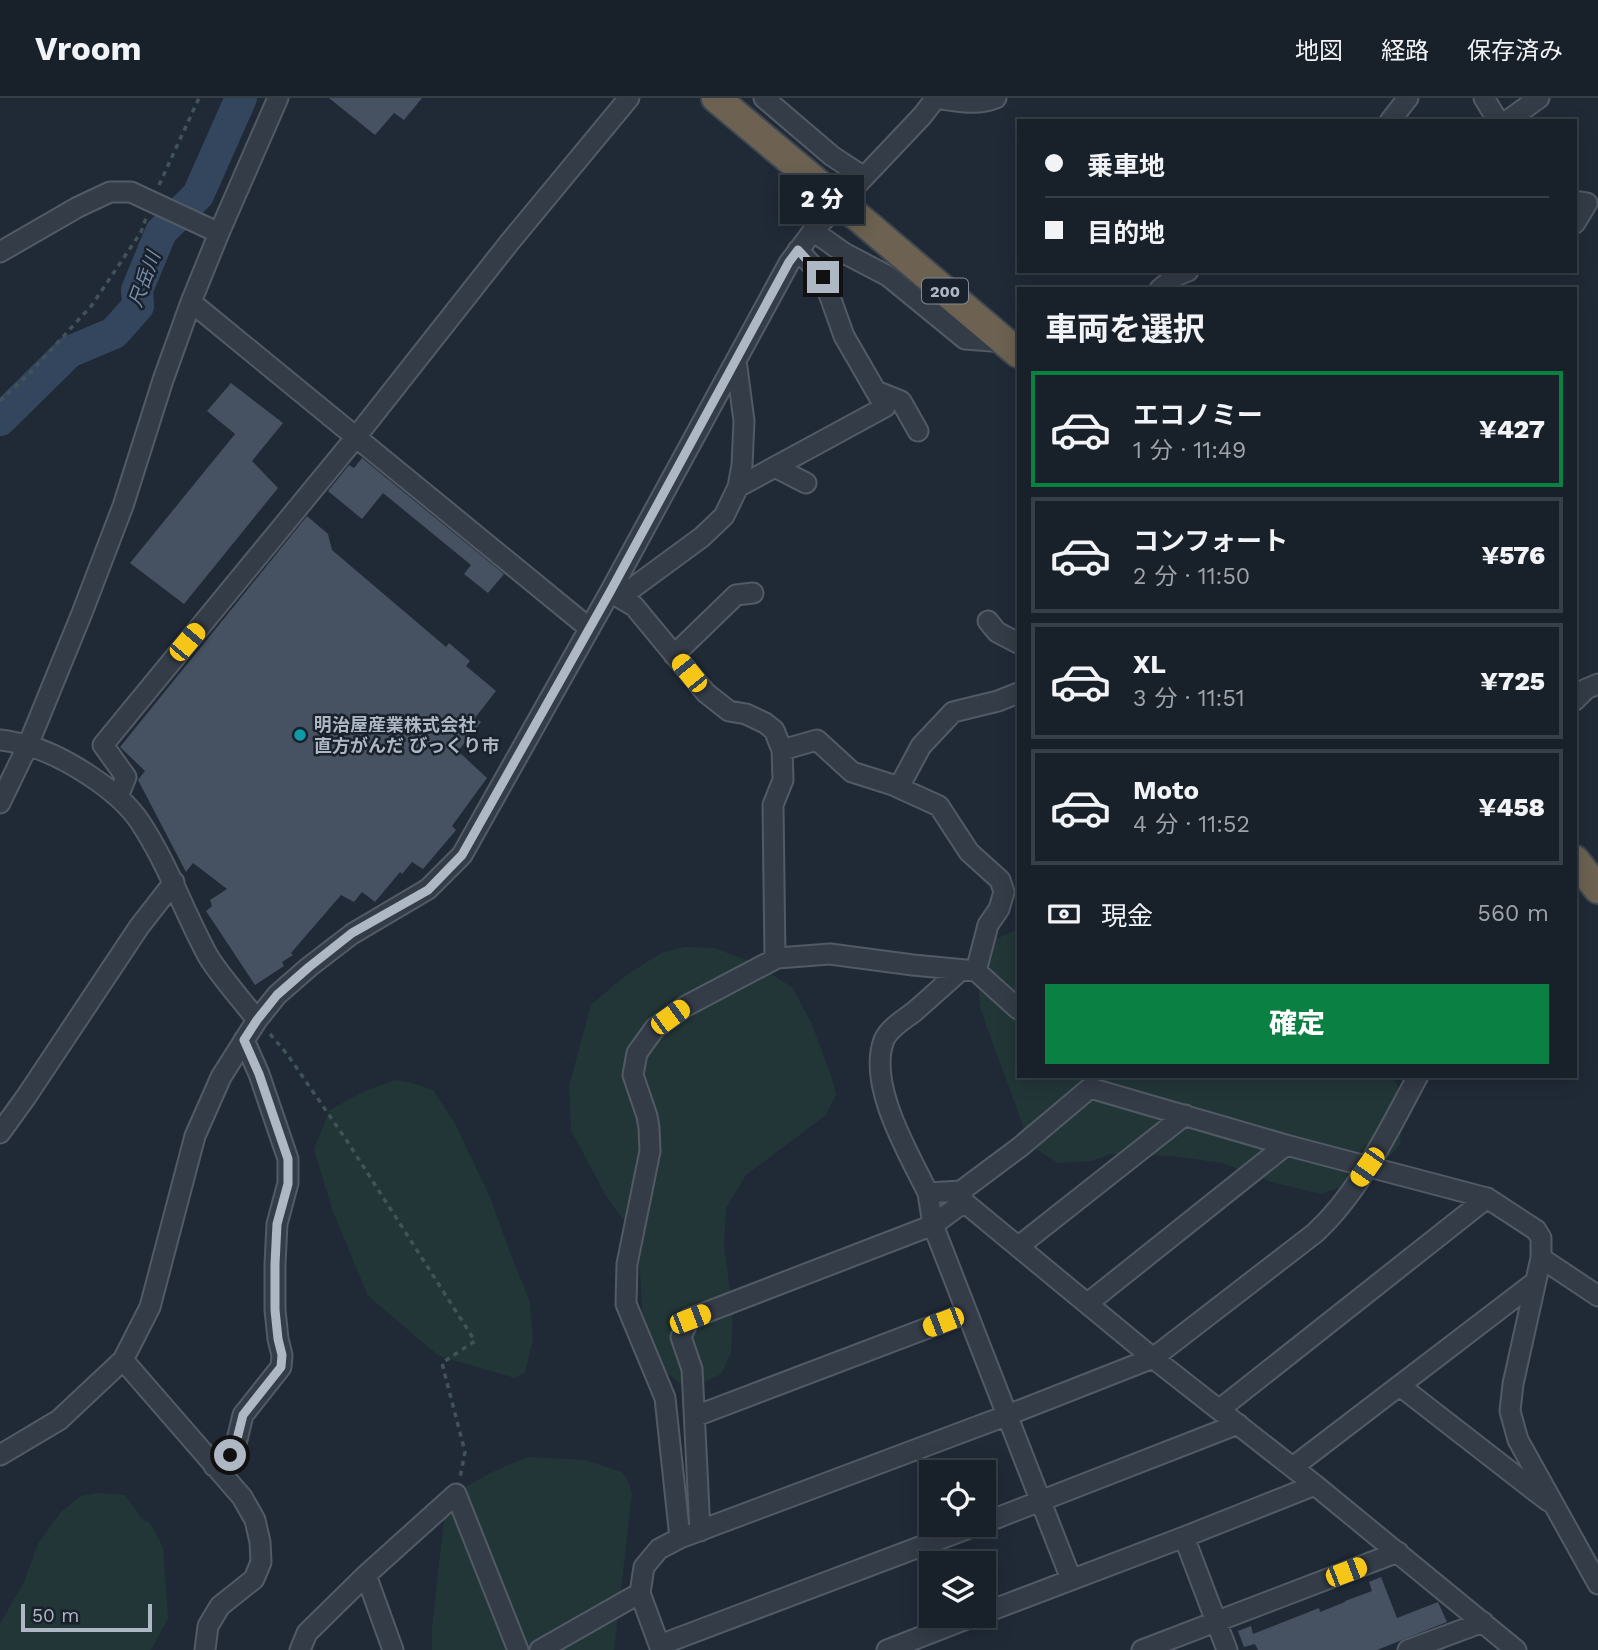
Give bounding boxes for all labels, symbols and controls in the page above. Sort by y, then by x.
text: Vroom [35,29,142,68]
text: 地図 [1295,37,1343,65]
text: 経路 [1381,37,1429,65]
text: 保存済み [1467,37,1563,65]
text: 乗車地 [1087,151,1165,181]
callout: 2 分 [781,176,865,225]
text: 2 分 [801,186,843,213]
text: 目的地 [1087,218,1165,248]
water label: 尺岳川 [124,247,166,310]
route end [807,261,839,293]
road number: 200 [922,279,968,304]
text: 車両を選択 [1045,310,1205,348]
icon: car [1049,398,1112,461]
text: エコノミー [1133,400,1263,430]
text: ¥427 [1479,414,1545,444]
text: 1 分 · 11:49 [1133,437,1246,464]
icon: car [1049,524,1112,587]
text: コンフォート [1133,526,1288,556]
text: ¥576 [1482,540,1545,570]
text: 2 分 · 11:50 [1133,563,1250,590]
car [166,619,209,665]
text: XL [1133,649,1166,679]
car [668,650,711,696]
icon: car [1049,650,1112,713]
text: ¥725 [1480,666,1545,696]
text: 3 分 · 11:51 [1133,685,1245,712]
place label: 明治屋産業株式会社 直方がんだ びっくり市 [314,714,499,756]
marker: 明治屋産業株式会社 直方がんだ びっくり市 [292,727,308,743]
text: Moto [1133,775,1199,805]
icon: car [1049,776,1112,839]
text: ¥458 [1479,792,1545,822]
text: 4 分 · 11:52 [1133,811,1250,838]
icon: cash [1045,895,1083,933]
text: 560 m [1478,900,1549,927]
text: 現金 [1101,901,1153,931]
button: 確定 [1045,984,1549,1064]
car [647,996,694,1038]
car [1347,1144,1388,1190]
car [667,1302,714,1336]
car [920,1305,967,1339]
route start [214,1439,246,1471]
map controls [919,1460,996,1628]
button: locate [919,1460,996,1537]
button: layers [919,1551,996,1628]
car [1323,1555,1370,1589]
scale bar [21,1601,152,1633]
text: 50 m [32,1604,79,1627]

